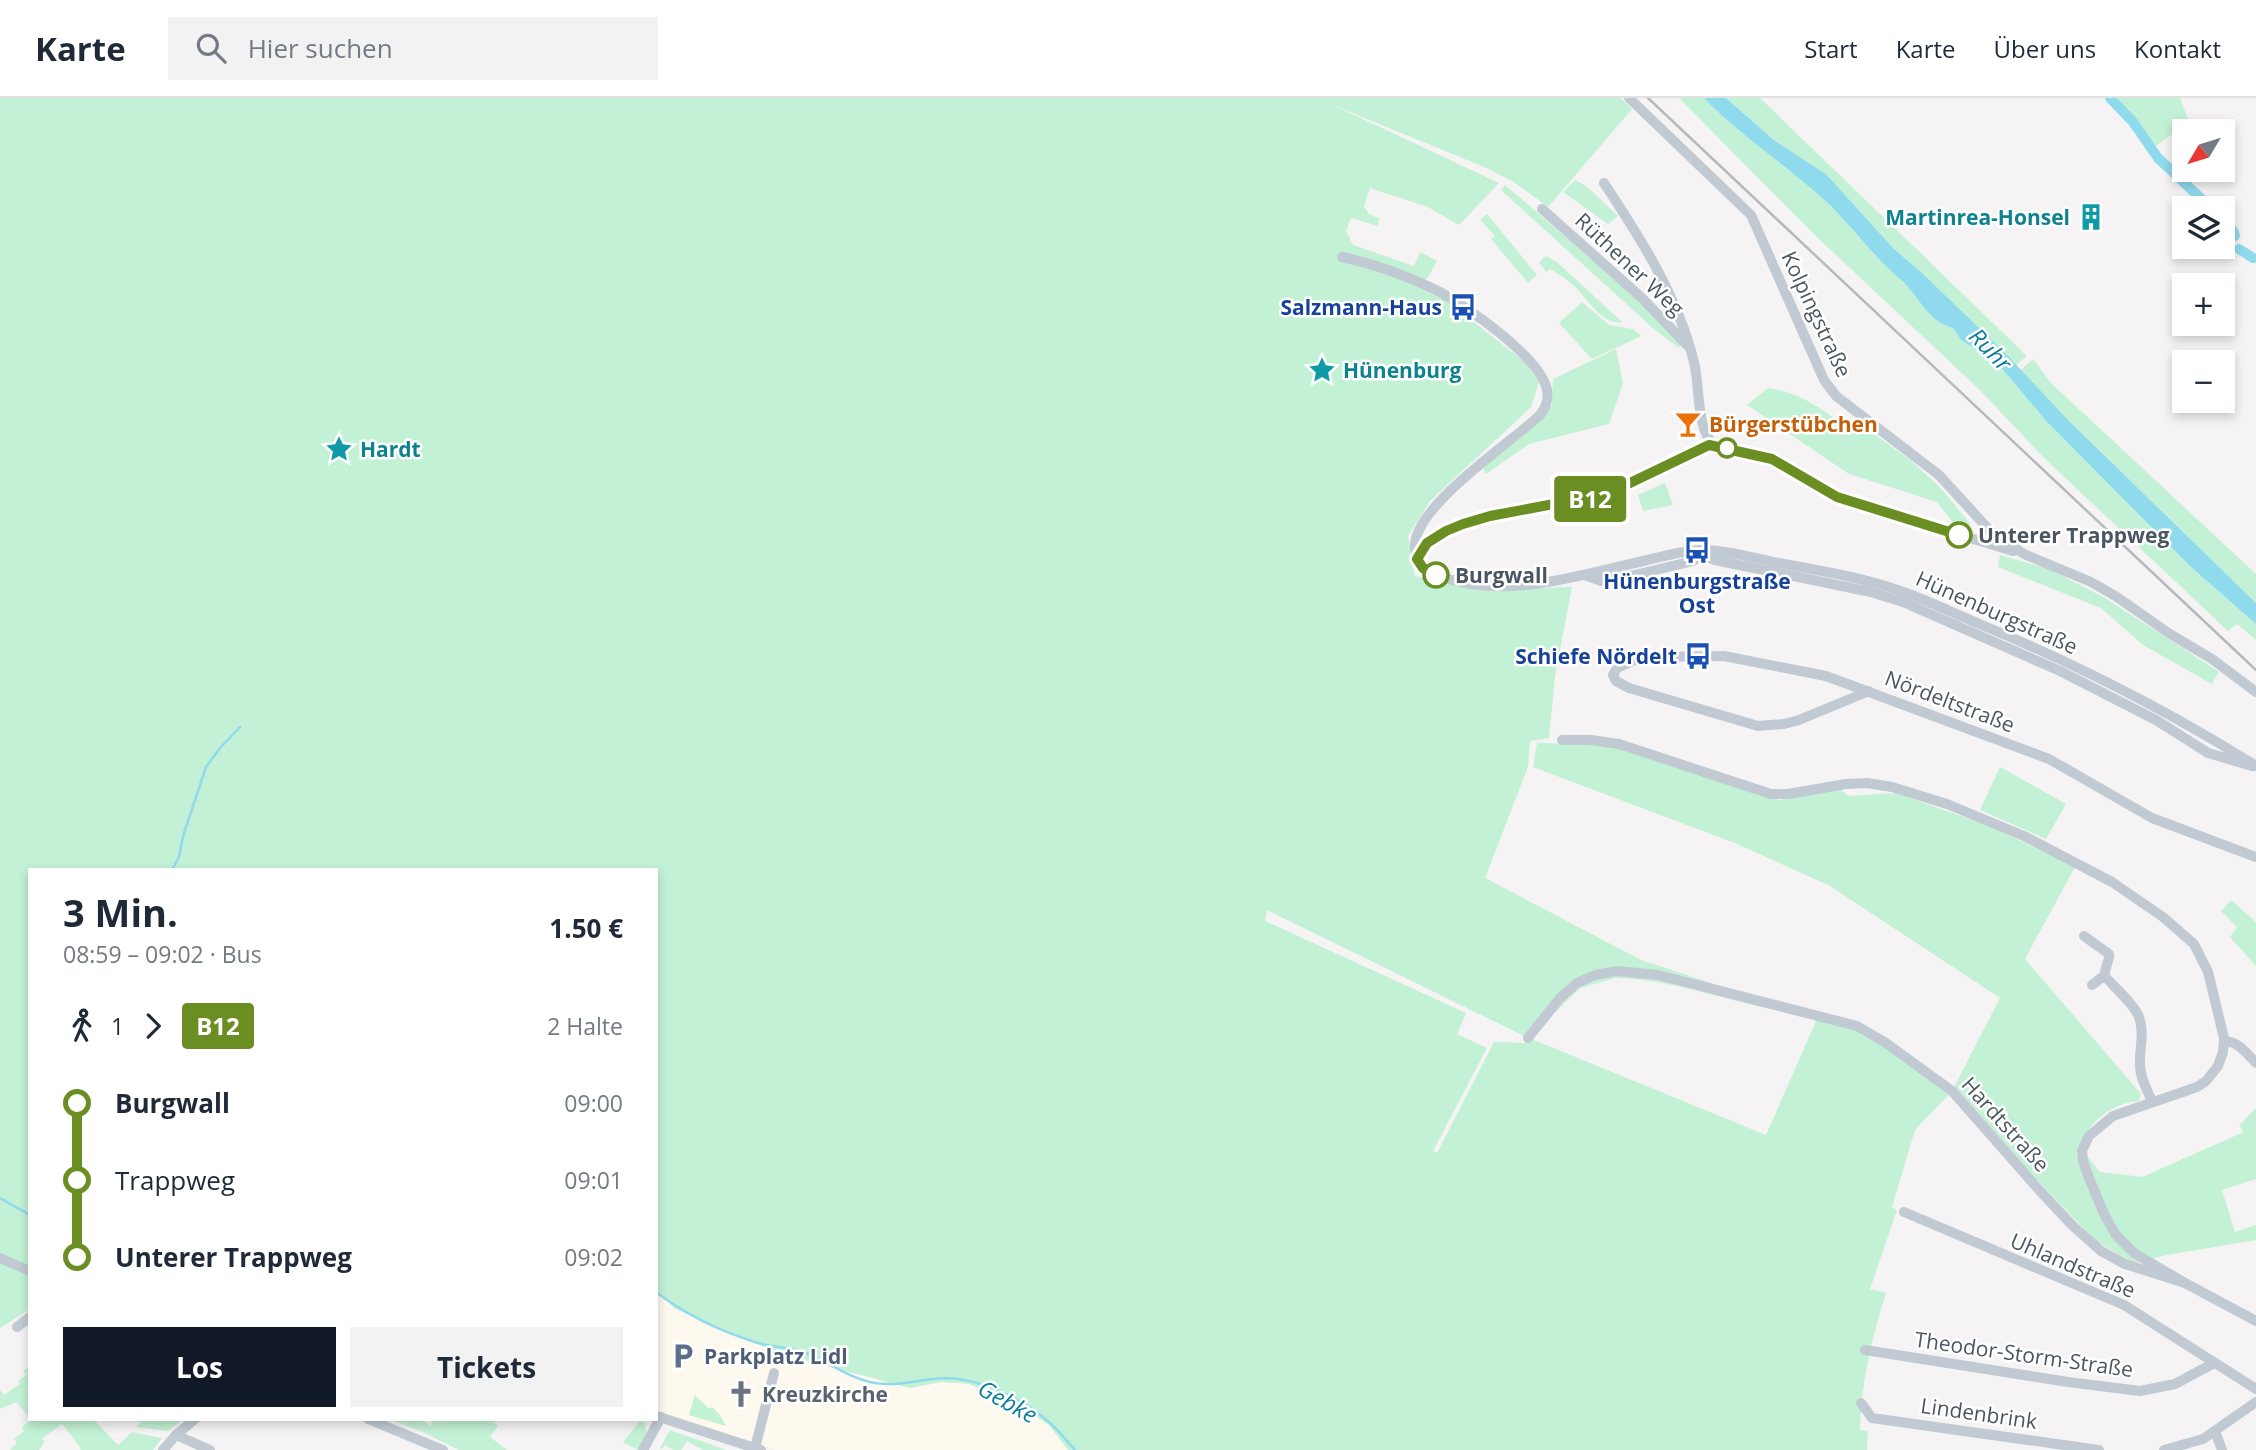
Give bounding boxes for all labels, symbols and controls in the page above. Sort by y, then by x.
search box [168,17,658,80]
text: Karte [35,26,126,71]
icon: search [192,29,230,67]
text: Hier suchen [248,30,393,66]
text: Start [1804,32,1858,65]
text: Karte [1896,32,1956,65]
text: Über uns [1994,32,2096,65]
text: Kontakt [2134,32,2221,65]
north arrow [2172,119,2235,182]
map controls [2172,119,2235,413]
button: layers [2172,196,2235,259]
building icon: Martinrea-Honsel [2076,202,2106,232]
place label: Martinrea-Honsel [1885,203,2070,231]
street label: Rüthener Weg [1570,206,1690,322]
street label: Kolpingstraße [1776,247,1858,381]
button: + [2172,273,2235,336]
bus stop icon: Salzmann-Haus [1448,292,1478,322]
place label: Salzmann-Haus [1280,293,1442,321]
water label: Ruhr [1963,320,2020,378]
button: − [2172,350,2235,413]
place icon: Hünenburg [1307,355,1337,385]
place label: Hünenburg [1343,356,1462,384]
bar icon: Bürgerstübchen [1673,409,1703,439]
place label: Bürgerstübchen [1709,410,1878,438]
place icon: Hardt [324,434,354,464]
place label: Hardt [360,435,421,463]
unlabelled marker [1717,438,1737,458]
line badge: B12 [1550,476,1630,522]
text: B12 [1568,482,1612,515]
place label: Unterer Trappweg [1978,521,2169,549]
marker: Unterer Trappweg [1946,522,1972,548]
bus stop icon: Hünenburgstraße Ost [1682,535,1712,565]
place label: Burgwall [1455,561,1548,589]
marker: Burgwall [1423,562,1449,588]
street label: Hünenburgstraße [1912,564,2082,660]
place label: Hünenburgstraße Ost [1603,567,1791,619]
bus stop icon: Schiefe Nördelt [1683,641,1713,671]
place label: Schiefe Nördelt [1515,642,1677,670]
street label: Nördeltstraße [1881,663,2019,739]
text: 3 Min. [63,886,178,938]
text: 1.50 € [549,910,623,946]
text: 08:59 – 09:02 · Bus [63,938,262,970]
icon: walk [63,1007,101,1045]
icon: forward [134,1007,172,1045]
text: B12 [196,1009,240,1042]
text: 1 [111,1010,124,1042]
text: 2 Halte [547,1010,623,1042]
street label: Hardtstraße [1956,1071,2056,1177]
text: Burgwall [115,1085,230,1121]
text: 09:00 [564,1087,623,1119]
text: Trappweg [115,1162,235,1198]
text: 09:01 [564,1164,623,1196]
street label: Uhlandstraße [2006,1226,2140,1304]
text: Unterer Trappweg [115,1239,352,1275]
text: 09:02 [564,1241,623,1273]
street label: Theodor-Storm-Straße [1913,1325,2135,1383]
button: Los [63,1327,336,1407]
button: Tickets [350,1327,623,1407]
parking icon: Parkplatz Lidl [668,1341,698,1371]
place label: Parkplatz Lidl [704,1342,848,1370]
water label: Gebke [973,1372,1043,1430]
church icon: Kreuzkirche [726,1379,756,1409]
place label: Kreuzkirche [762,1380,888,1408]
street label: Lindenbrink [1919,1391,2039,1435]

